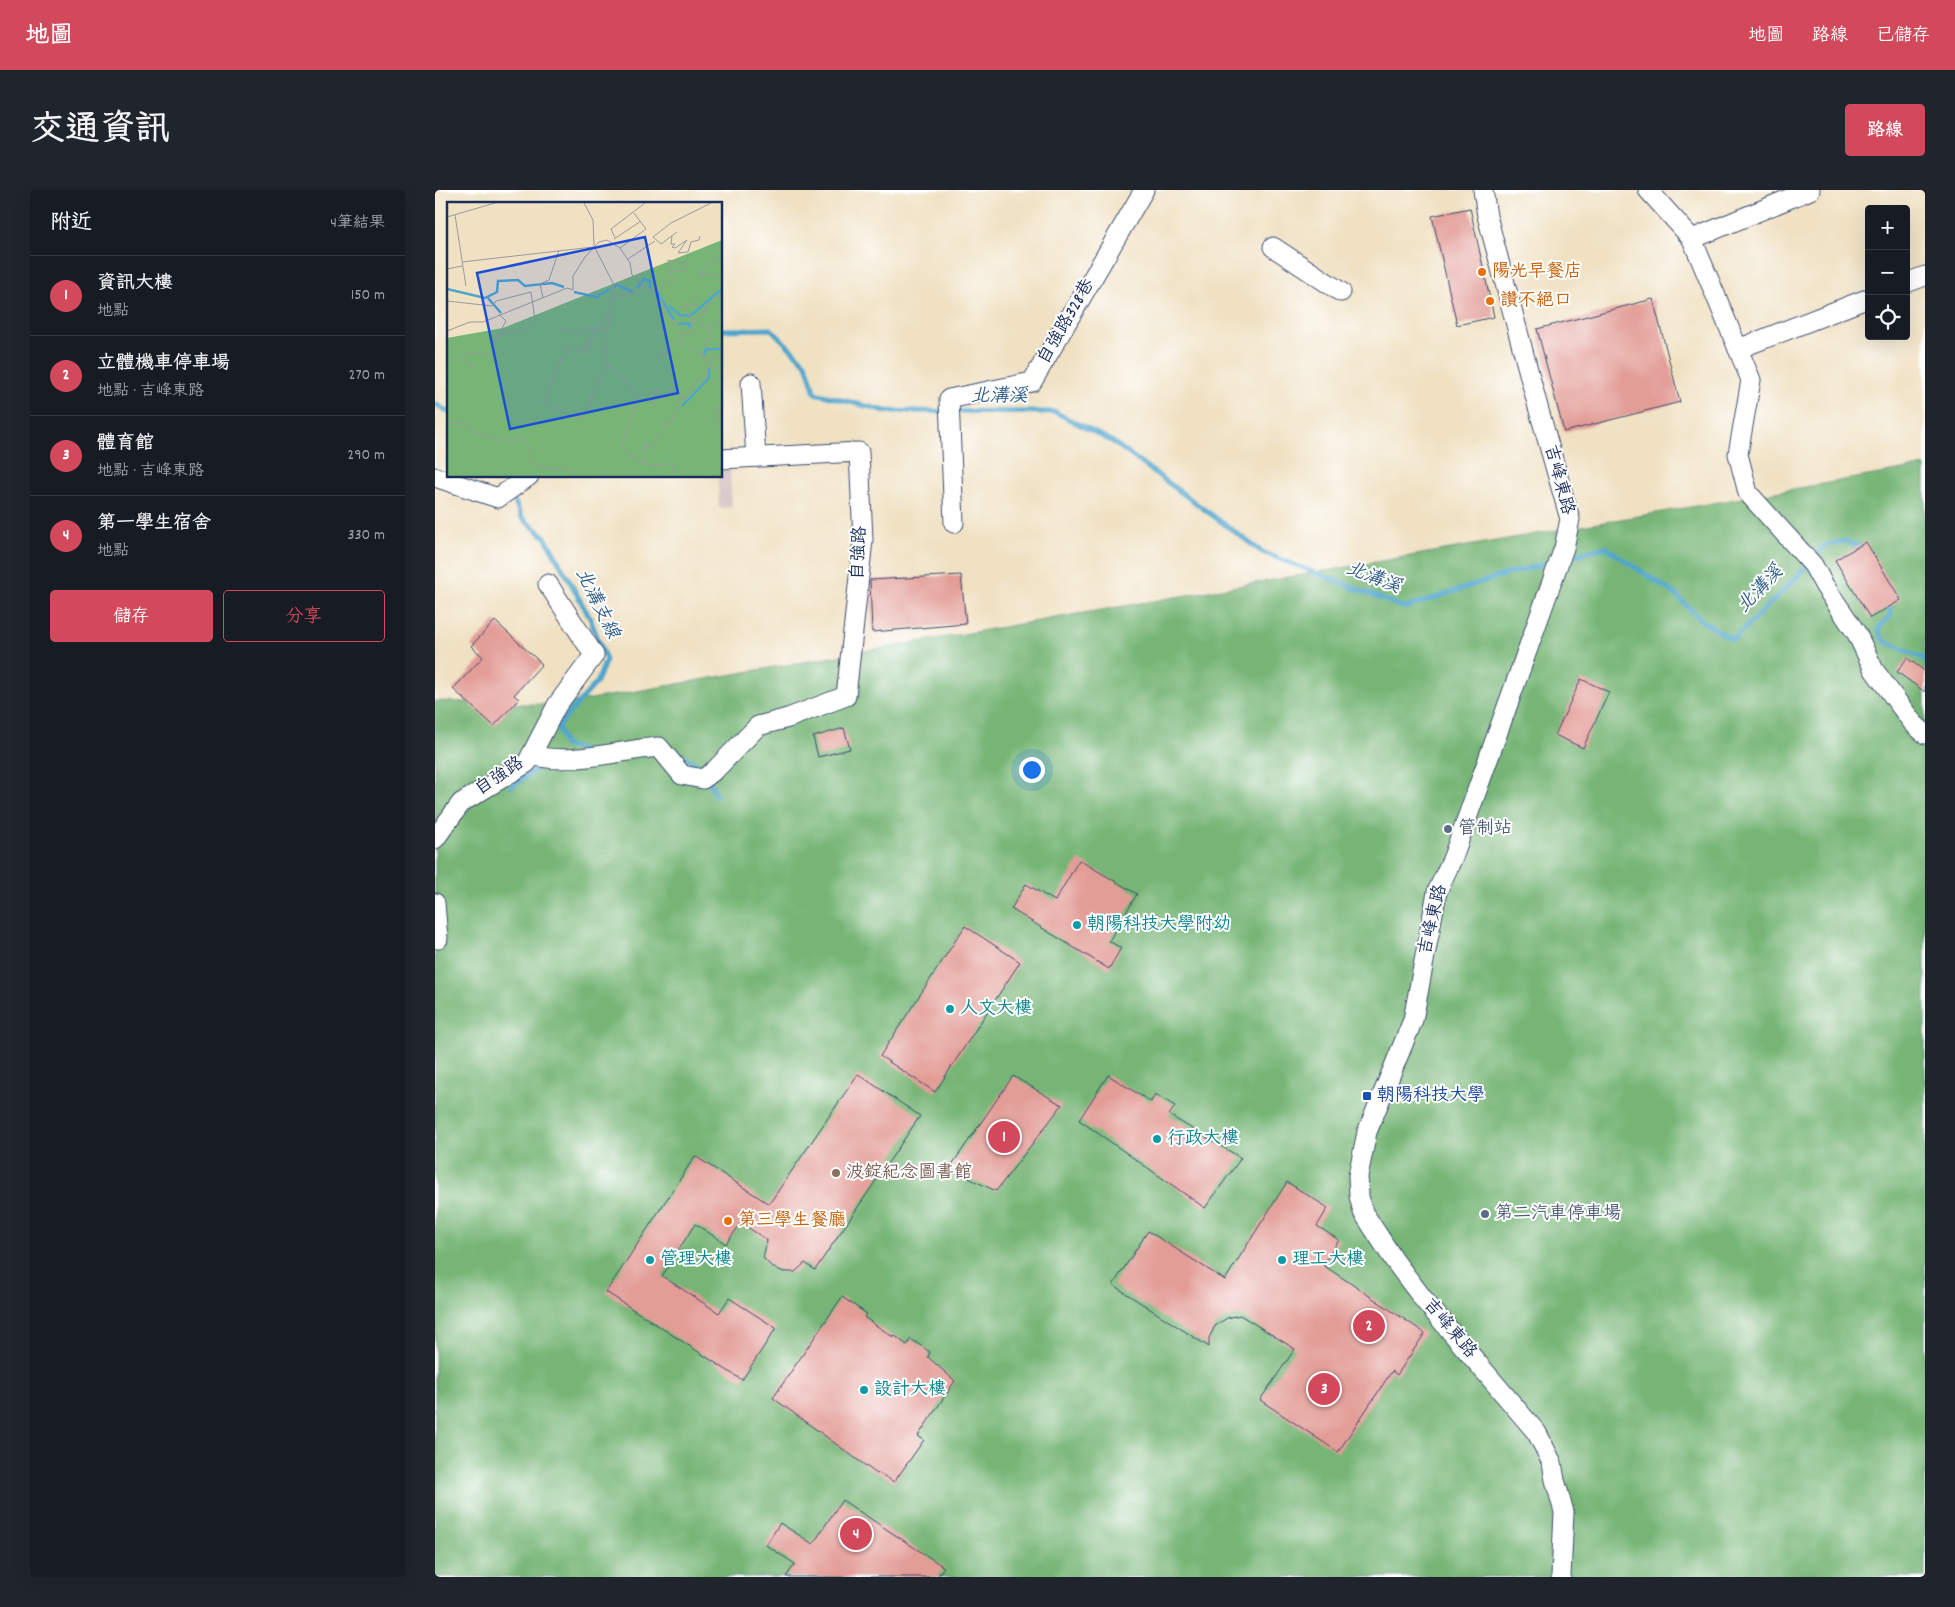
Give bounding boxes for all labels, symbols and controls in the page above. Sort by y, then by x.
text: 地圖 [25,20,73,54]
text: 地圖 [1748,24,1784,49]
text: 路線 [1812,24,1848,49]
text: 已儲存 [1876,24,1930,49]
button: 路線 [1845,104,1925,156]
text: 交通資訊 [30,107,170,157]
inset map [447,202,723,478]
map controls [1865,205,1910,340]
button: + [1865,205,1910,250]
text: 附近 [50,209,92,239]
text: 4筆結果 [330,212,385,235]
button: − [1865,250,1910,295]
place label: 陽光早餐店 [1492,260,1582,285]
marker: 陽光早餐店 [1476,266,1488,278]
text: 資訊大樓 [97,271,173,298]
street label: 自強路328巷 [1032,275,1102,369]
text: 1 [64,284,68,307]
text: 150 m [351,284,385,307]
place label: 讚不絕口 [1500,289,1572,314]
marker: 讚不絕口 [1484,295,1496,307]
button: locate [1865,295,1910,340]
text: 地點 [97,300,129,323]
text: 立體機車停車場 [97,351,230,378]
text: 2 [63,364,70,387]
text: 270 m [349,364,385,387]
text: 地點 · 吉峰東路 [97,380,204,403]
water label: 北溝溪 [970,384,1028,411]
text: 體育館 [97,431,154,458]
street label: 吉峰東路 [1537,442,1579,518]
text: 3 [62,444,70,467]
text: 290 m [347,444,385,467]
text: 地點 · 吉峰東路 [97,460,204,483]
text: 第一學生宿舍 [97,511,211,538]
text: 4 [63,524,69,547]
text: 330 m [347,524,385,547]
street label: 自強路 [846,525,874,581]
text: 地點 [97,540,129,563]
water label: 北溝溪 [1342,556,1405,602]
water label: 北溝溪 [1731,559,1791,620]
water label: 北溝支線 [567,564,625,645]
button: 儲存 [50,590,213,642]
button: 分享 [223,590,385,642]
street label: 自強路 [471,752,529,802]
your location [1019,757,1045,783]
place label: 管制站 [1458,817,1512,842]
marker: 管制站 [1442,823,1454,835]
street label: 吉峰東路 [1414,882,1454,958]
place label: 朝陽科技大學附幼 [1087,913,1231,938]
marker: 朝陽科技大學附幼 [1071,919,1083,931]
place label: 人文大樓 [960,997,1032,1022]
marker: 人文大樓 [944,1003,956,1015]
place label: 朝陽科技大學 [1377,1084,1485,1109]
marker: 朝陽科技大學 [1361,1090,1373,1102]
pin: 1 [988,1118,1020,1156]
place label: 行政大樓 [1167,1127,1239,1152]
marker: 行政大樓 [1151,1133,1163,1145]
place label: 波錠紀念圖書館 [846,1161,972,1186]
marker: 波錠紀念圖書館 [830,1167,842,1179]
place label: 第二汽車停車場 [1495,1202,1621,1227]
marker: 第二汽車停車場 [1479,1208,1491,1220]
place label: 第三學生餐廳 [738,1209,846,1234]
marker: 第三學生餐廳 [722,1215,734,1227]
place label: 管理大樓 [660,1248,732,1273]
place label: 理工大樓 [1292,1248,1364,1273]
marker: 管理大樓 [644,1254,656,1266]
marker: 理工大樓 [1276,1254,1288,1266]
street label: 吉峰東路 [1416,1293,1482,1365]
pin: 2 [1353,1307,1385,1345]
pin: 3 [1308,1370,1340,1408]
place label: 設計大樓 [874,1378,946,1403]
marker: 設計大樓 [858,1384,870,1396]
pin: 4 [840,1515,872,1553]

